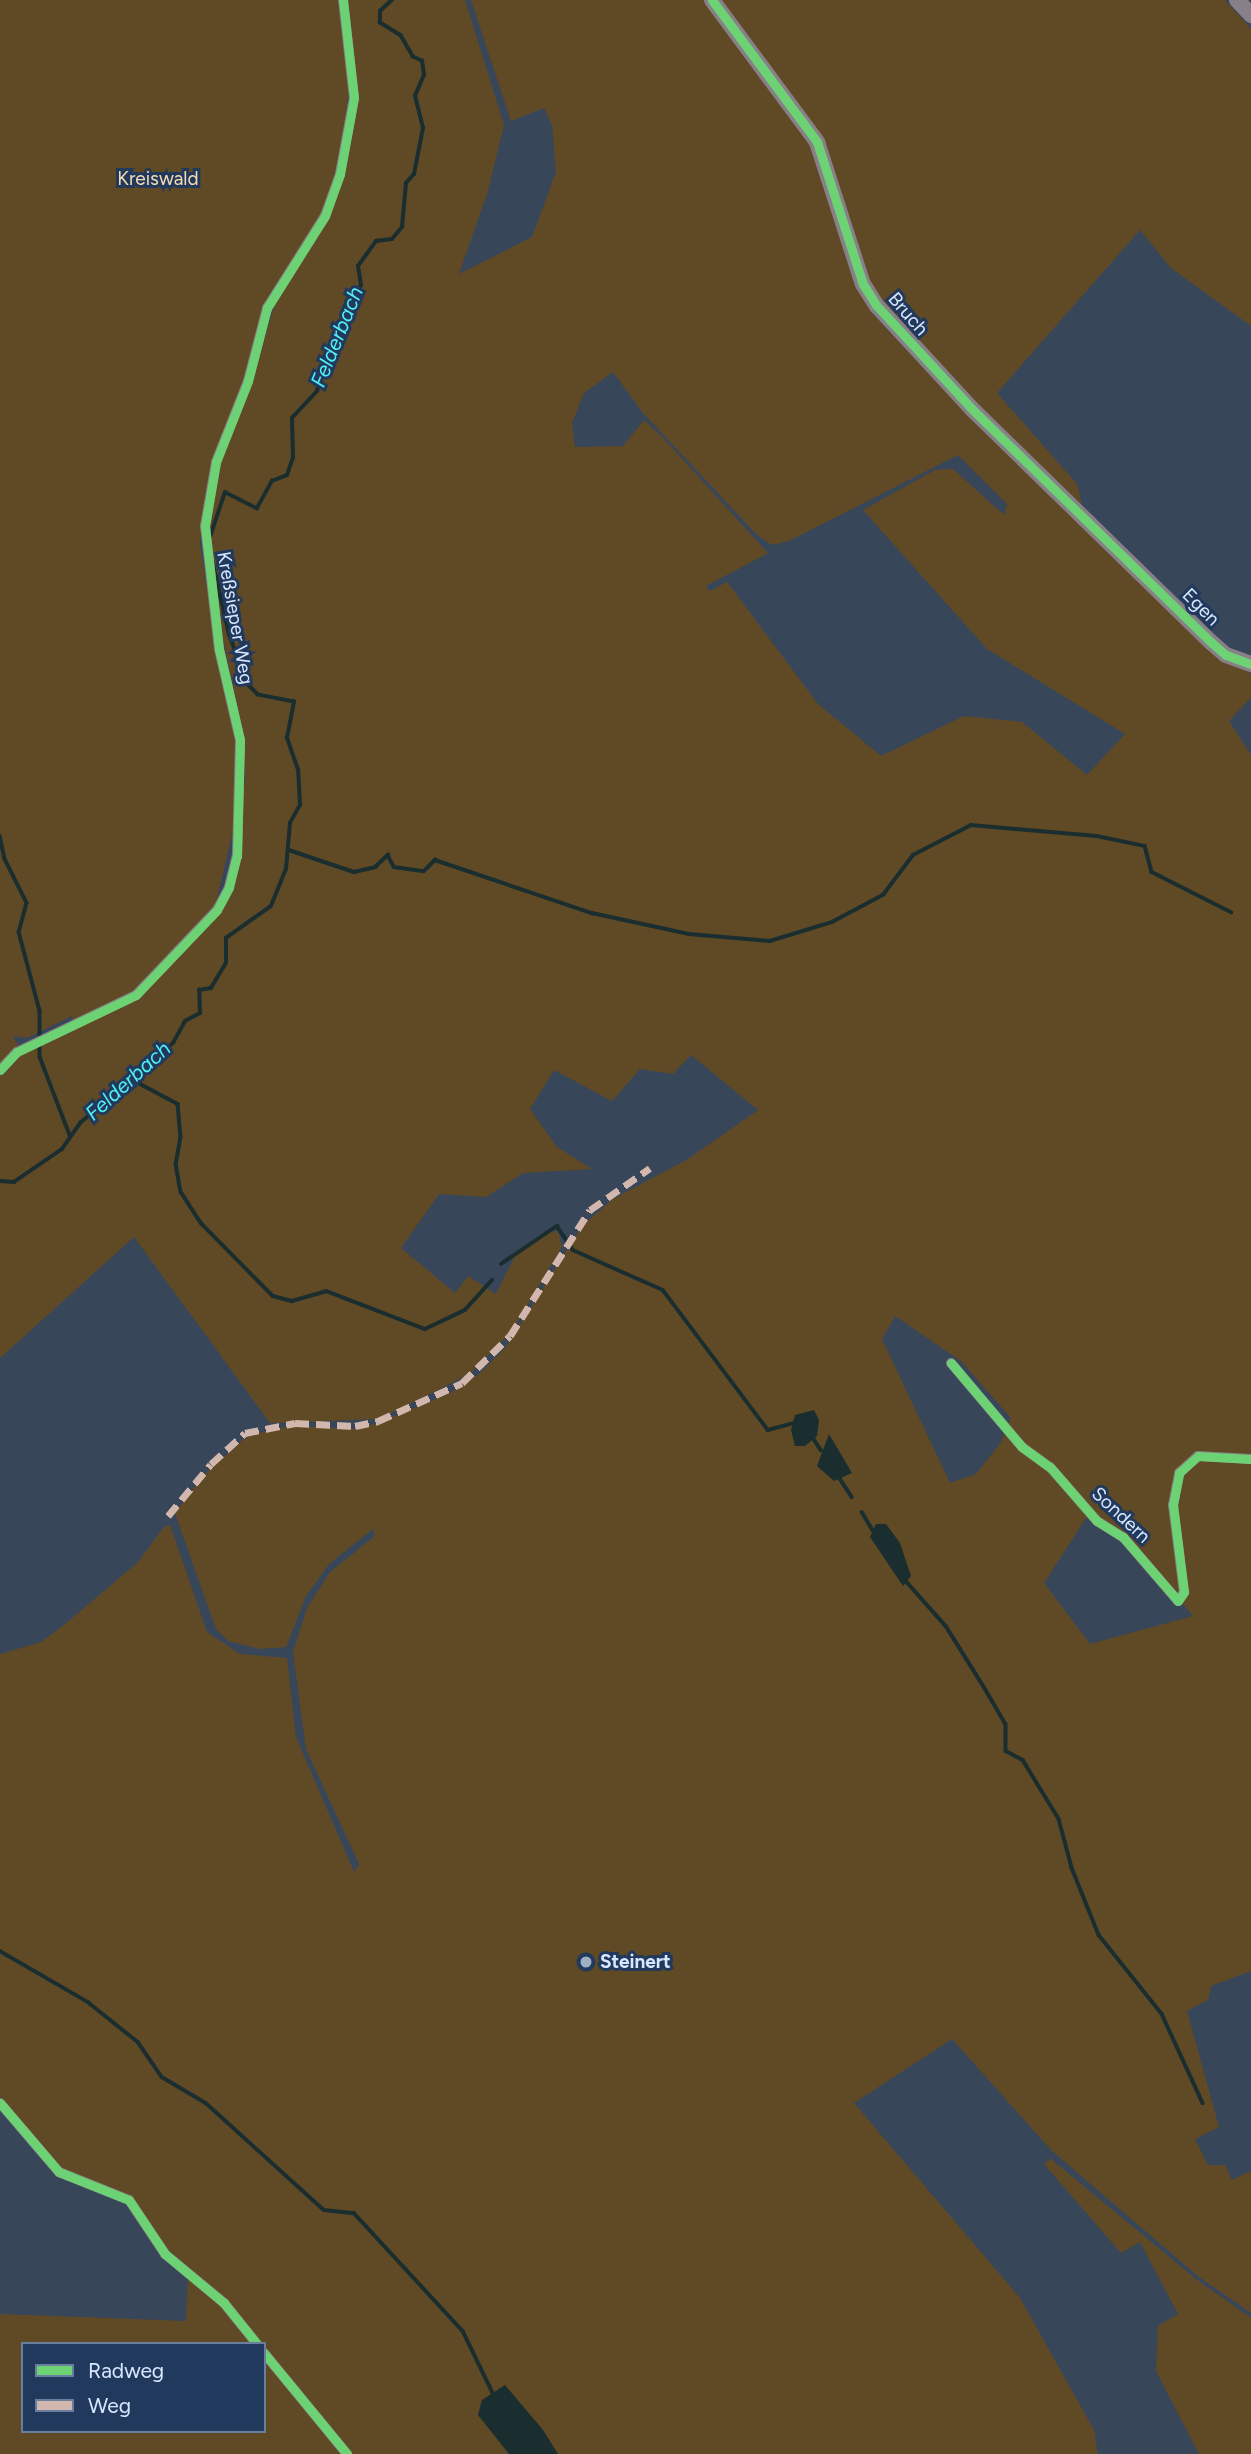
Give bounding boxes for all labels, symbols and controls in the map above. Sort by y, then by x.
park label: Kreiswald [117,168,199,190]
water label: Felderbach [305,283,369,391]
street label: Bruch [883,288,933,340]
street label: Kreßsieper Weg [212,550,258,686]
street label: Egen [1178,584,1224,630]
water label: Felderbach [80,1036,176,1126]
street label: Sondern [1087,1482,1155,1548]
place label: Steinert [600,1951,671,1973]
marker: Steinert [578,1954,594,1970]
legend [21,2342,266,2433]
text: Radweg [88,2358,164,2383]
text: Weg [88,2393,131,2418]

